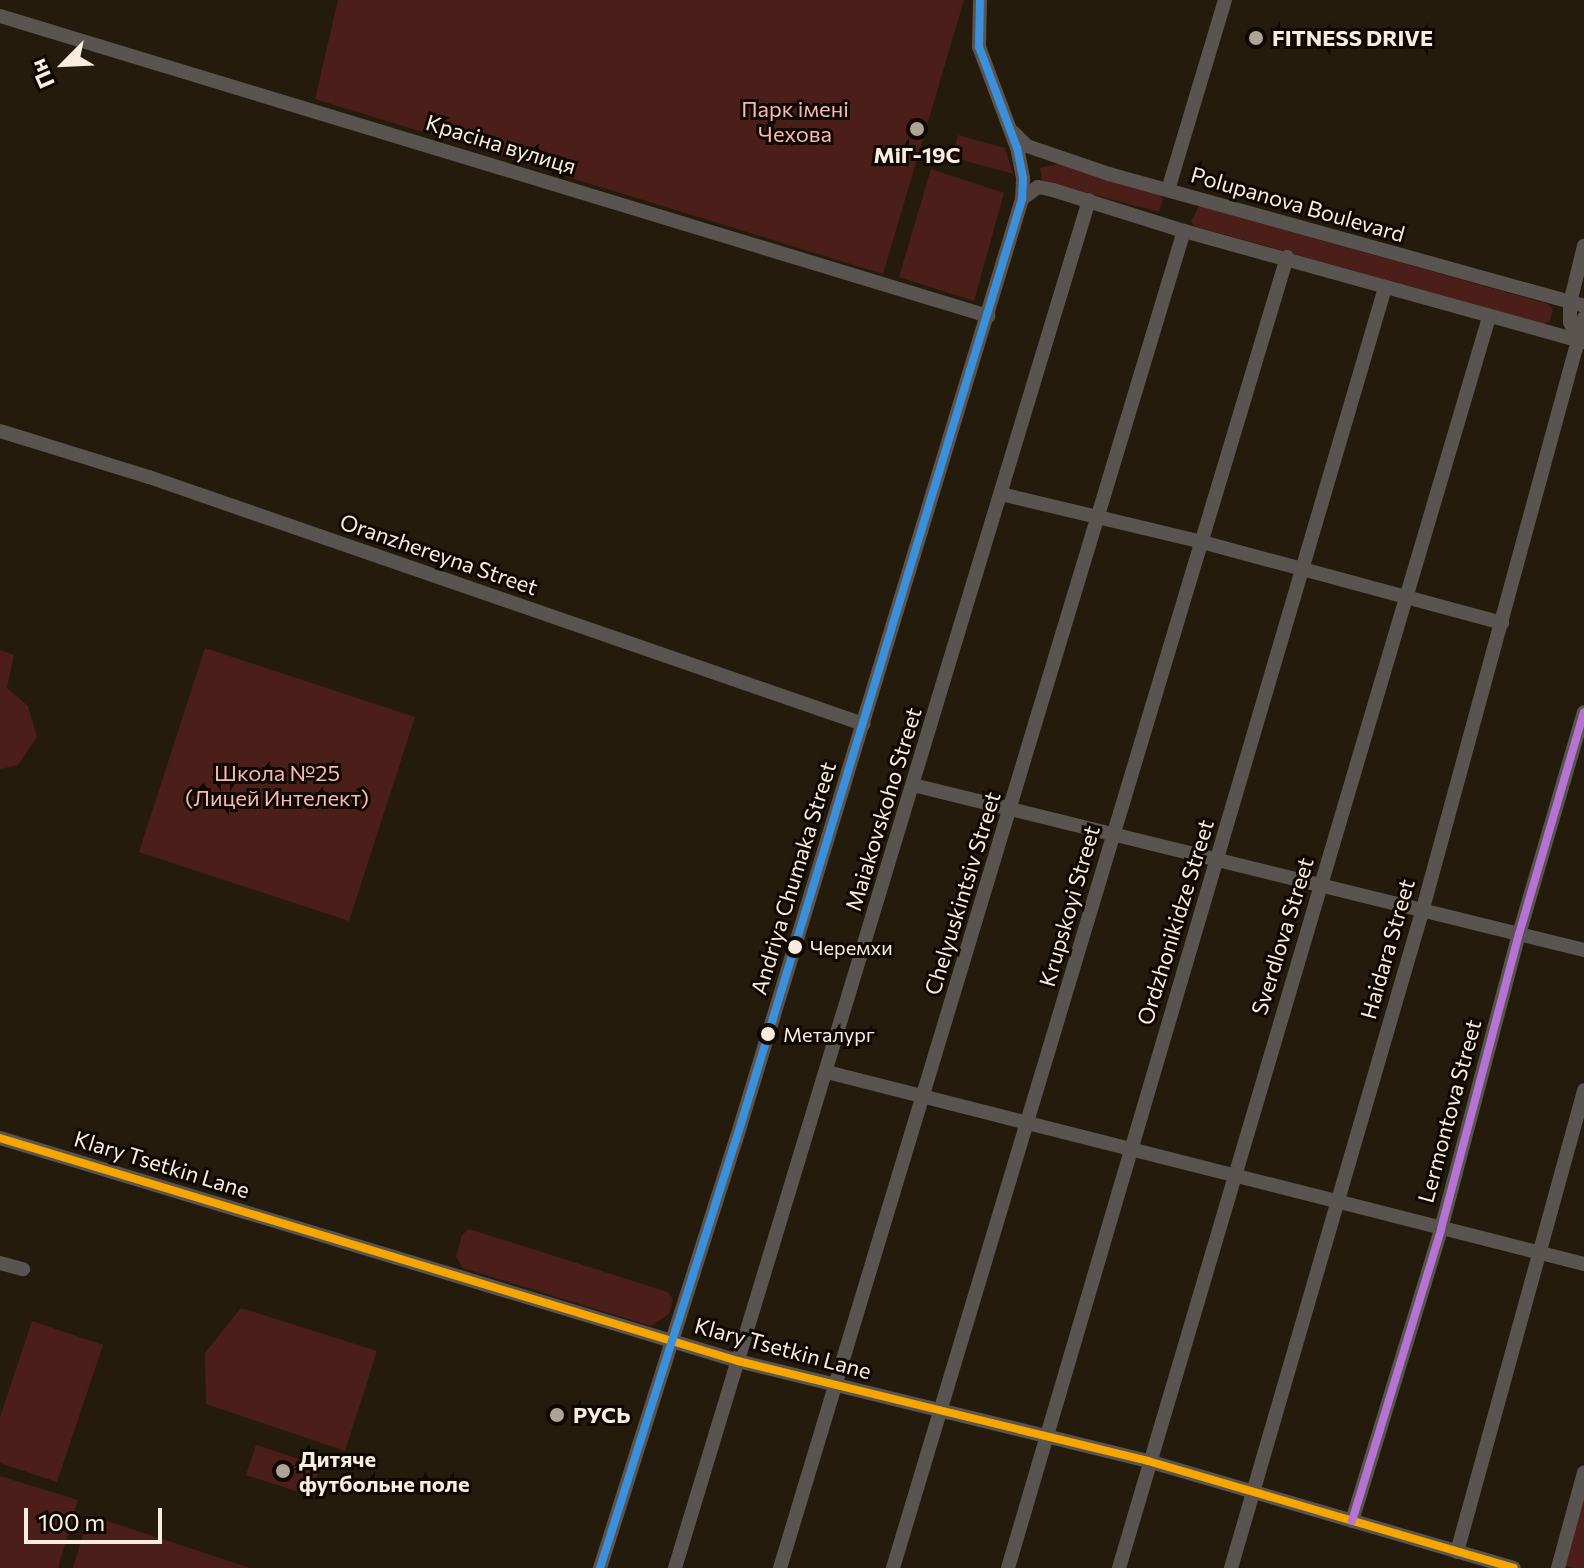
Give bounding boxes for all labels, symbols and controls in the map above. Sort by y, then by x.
north arrow [24,24,104,104]
place label: FITNESS DRIVE [1272,25,1433,51]
marker: FITNESS DRIVE [1247,29,1265,47]
text: Пн [23,55,60,93]
park label: Парк імені Чехова [741,95,849,146]
street label: Красіна вулиця [423,109,579,179]
marker: МіГ-19С [908,120,926,138]
place label: МіГ-19С [873,142,961,168]
street label: Polupanova Boulevard [1188,161,1408,247]
street label: Oranzhereyna Street [337,508,541,600]
street label: Maiakovskoho Street [839,704,927,914]
street label: Andriya Chumaka Street [745,758,841,998]
park label: Школа №25 (Лицей Интелект) [185,759,369,810]
street label: Chelyuskintsiv Street [919,788,1005,998]
street label: Ordzhonikidze Street [1131,816,1219,1028]
street label: Krupskoyi Street [1033,822,1105,990]
street label: Sverdlova Street [1246,854,1318,1018]
street label: Haidara Street [1354,876,1420,1022]
place label: Черемхи [810,935,893,959]
marker: Черемхи [787,939,803,955]
street label: Lermontova Street [1412,1017,1486,1205]
place label: Металург [783,1022,875,1046]
marker: Металург [760,1026,776,1042]
street label: Klary Tsetkin Lane [71,1125,253,1203]
street label: Klary Tsetkin Lane [692,1312,874,1384]
place label: РУСЬ [573,1402,630,1428]
marker: РУСЬ [548,1406,566,1424]
place label: Дитяче футбольне поле [299,1445,469,1496]
marker: Дитяче футбольне поле [274,1462,292,1480]
scale bar [28,1492,166,1542]
text: 100 m [38,1507,105,1536]

